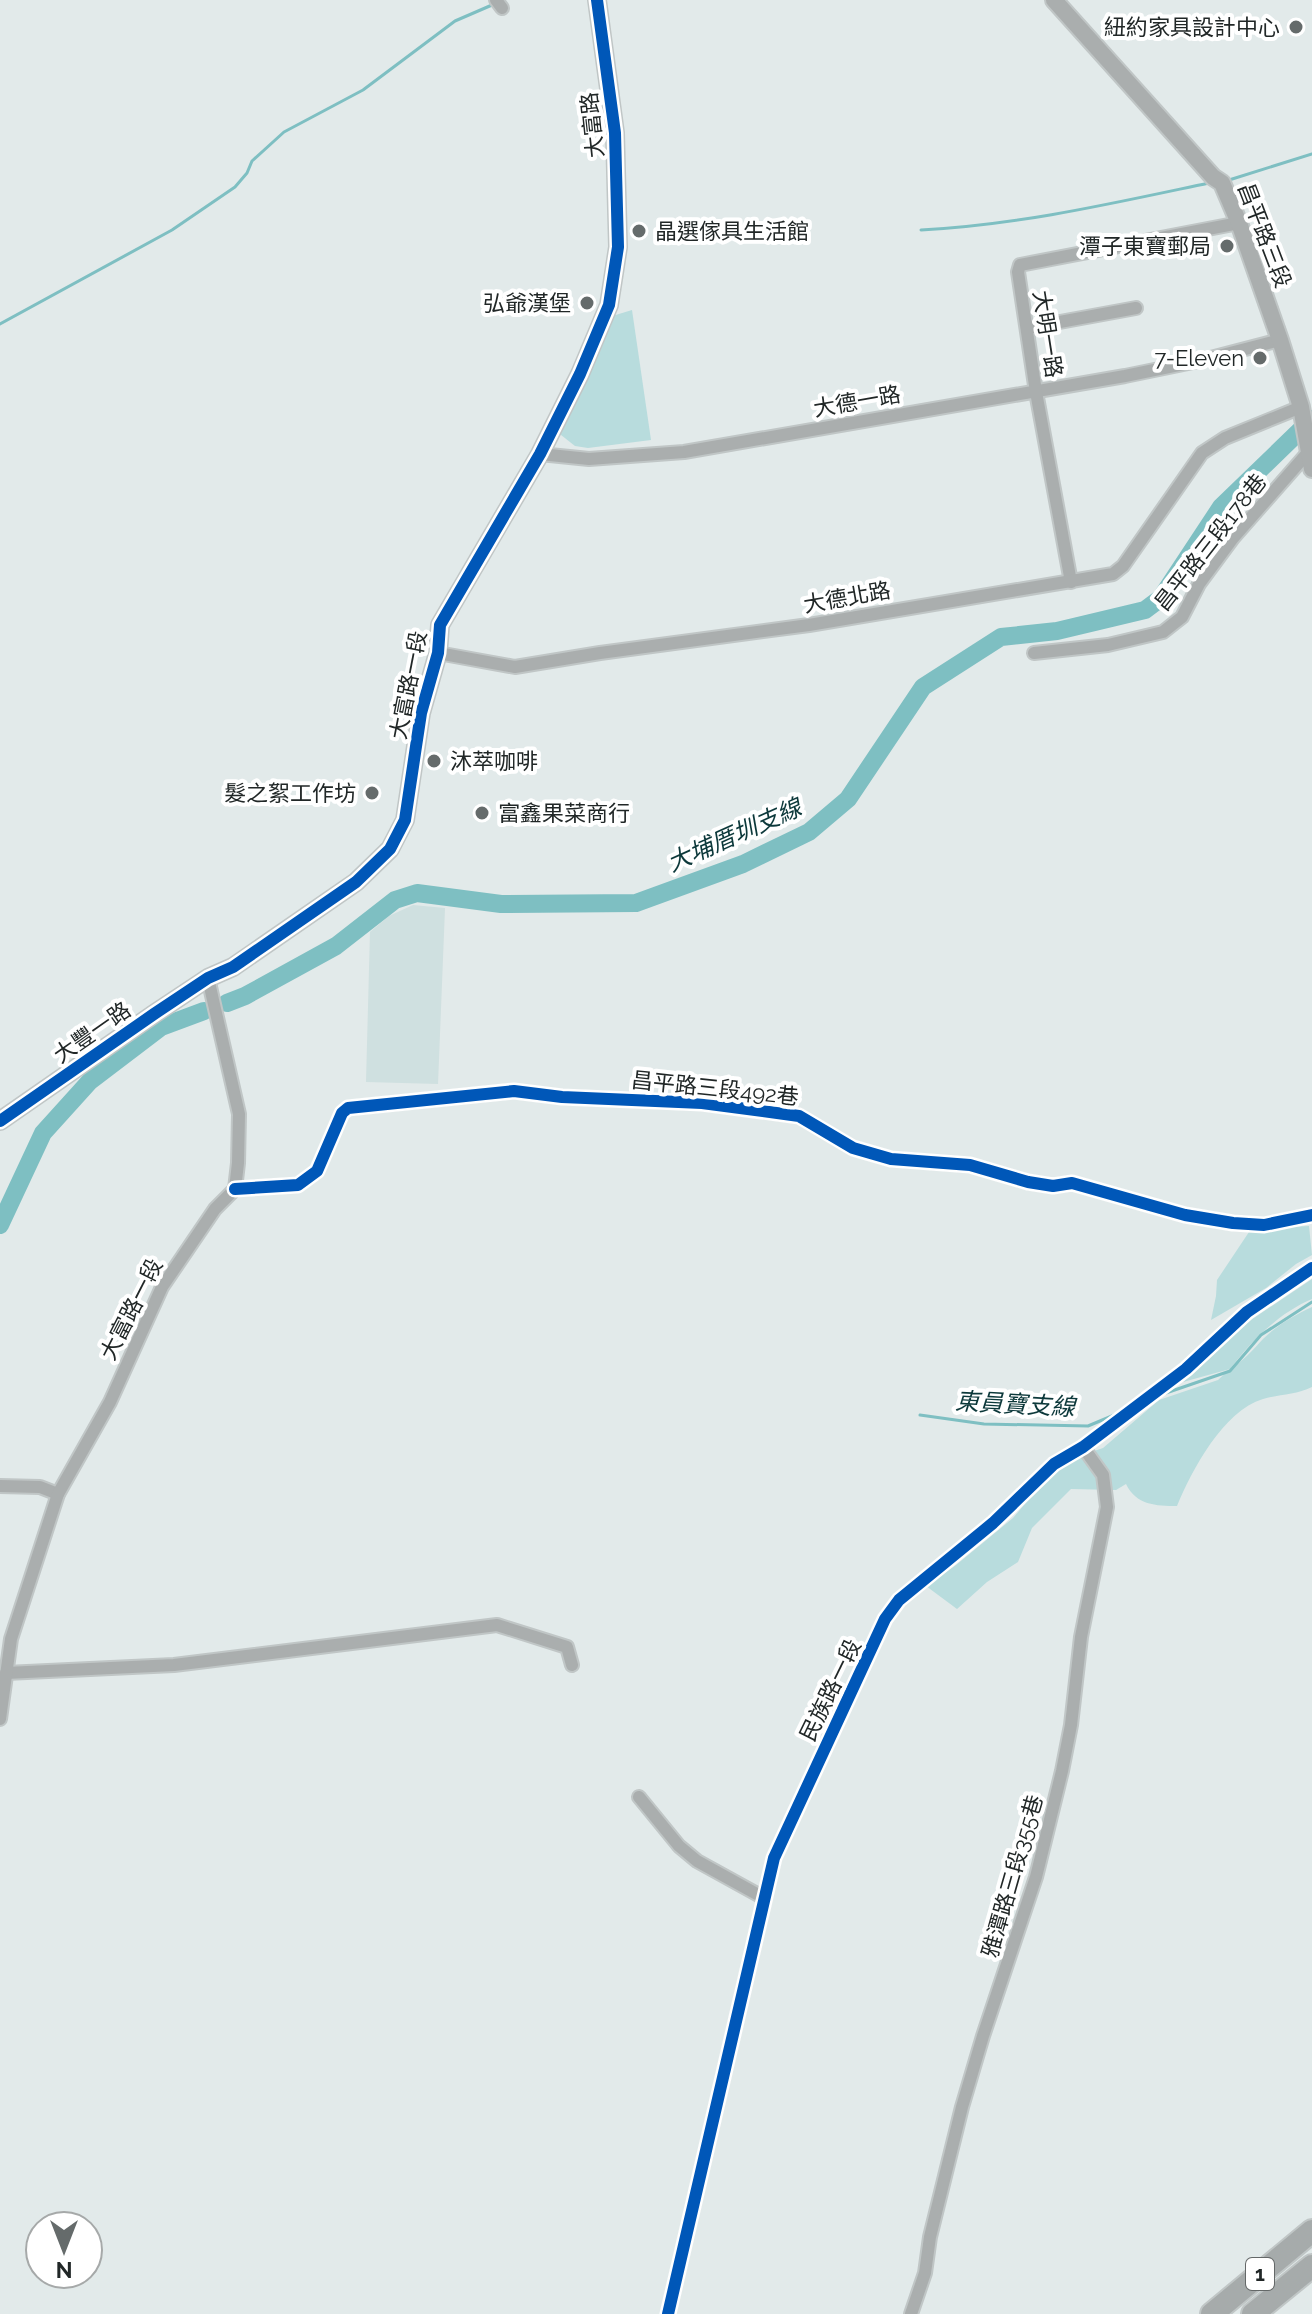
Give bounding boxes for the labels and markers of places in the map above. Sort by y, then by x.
place label: 紐約家具設計中心 [1104,14,1280,40]
marker: 紐約家具設計中心 [1287,18,1305,36]
place label: 晶選傢具生活館 [655,218,809,244]
marker: 晶選傢具生活館 [630,222,648,240]
place label: 潭子東寶郵局 [1079,233,1211,259]
marker: 潭子東寶郵局 [1218,237,1236,255]
place label: 弘爺漢堡 [483,290,571,316]
marker: 弘爺漢堡 [578,294,596,312]
place label: 7-Eleven [1155,345,1244,371]
marker: 7-Eleven [1251,349,1269,367]
place label: 沐萃咖啡 [450,748,538,774]
marker: 沐萃咖啡 [425,752,443,770]
place label: 髮之絮工作坊 [224,780,356,806]
marker: 髮之絮工作坊 [363,784,381,802]
place label: 富鑫果菜商行 [498,800,630,826]
marker: 富鑫果菜商行 [473,804,491,822]

